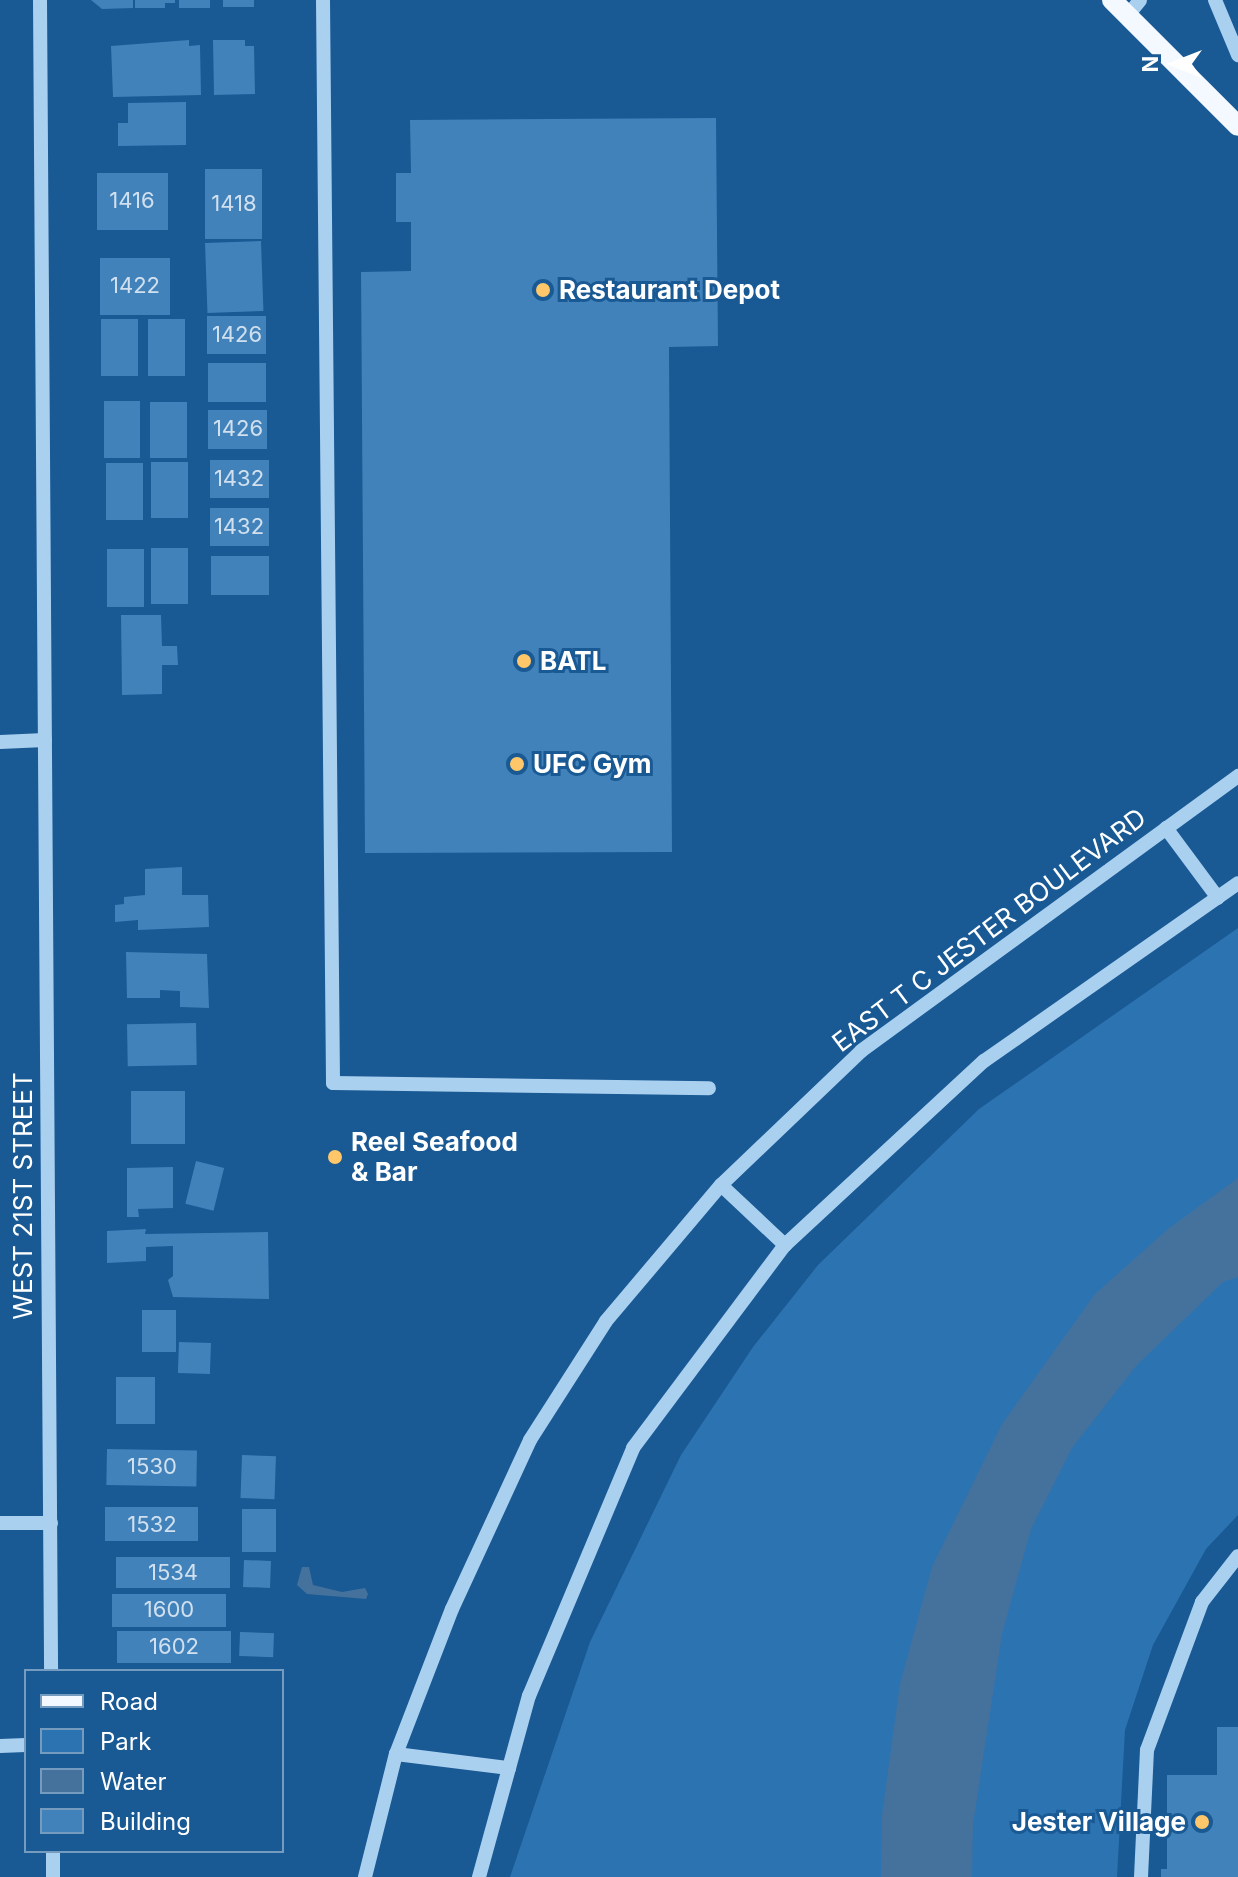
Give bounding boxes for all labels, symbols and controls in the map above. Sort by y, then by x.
north arrow [1134,24,1214,104]
text: N [1137,56,1163,72]
house number: 1416 [109,188,155,214]
house number: 1418 [211,191,257,217]
house number: 1422 [110,273,160,299]
place label: Restaurant Depot [559,274,780,306]
marker: Restaurant Depot [534,281,552,299]
house number: 1426 [212,322,262,348]
house number: 1426 [213,416,263,442]
house number: 1432 [214,466,264,492]
house number: 1432 [214,514,264,540]
place label: BATL [540,645,606,677]
marker: BATL [515,652,533,670]
place label: UFC Gym [533,748,652,780]
marker: UFC Gym [508,755,526,773]
street label: EAST T C JESTER BOULEVARD [826,802,1152,1058]
street label: WEST 21ST STREET [7,1072,39,1320]
place label: Reel Seafood & Bar [351,1126,518,1188]
marker: Reel Seafood & Bar [326,1148,344,1166]
house number: 1530 [127,1454,177,1480]
house number: 1532 [127,1512,177,1538]
house number: 1534 [148,1560,198,1586]
house number: 1600 [144,1597,194,1623]
house number: 1602 [149,1634,199,1660]
legend [24,1669,284,1853]
text: Road [100,1687,158,1716]
text: Park [100,1727,151,1756]
text: Water [100,1767,167,1796]
place label: Jester Village [1012,1806,1186,1838]
text: Building [100,1807,191,1836]
marker: Jester Village [1193,1813,1211,1831]

